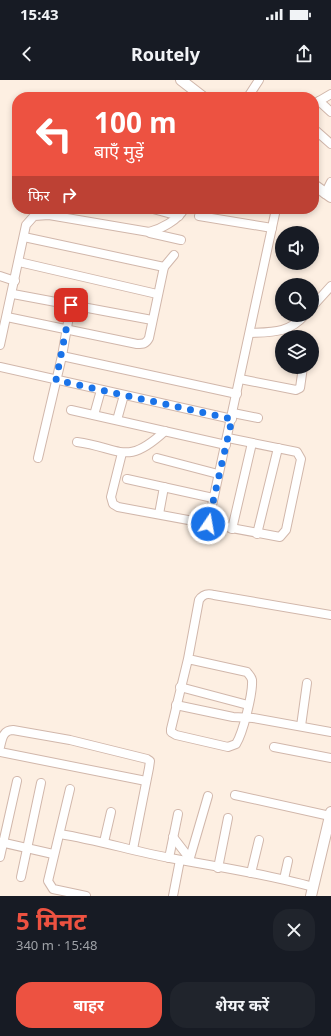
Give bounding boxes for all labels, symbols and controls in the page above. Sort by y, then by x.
text: 15:43 [20,4,59,24]
text: Routely [131,42,200,66]
icon: back [16,43,38,65]
icon: share [293,43,315,65]
text: 100 m [94,103,177,141]
icon: left [28,108,80,160]
text: बाएँ मुड़ें [94,139,144,163]
icon: right [58,184,80,206]
text: फिर [28,185,50,205]
map controls [275,226,319,374]
button: sound [275,226,319,270]
button: search [275,278,319,322]
pin [54,288,88,322]
icon: arrive [60,294,82,316]
button: layers [275,330,319,374]
position arrow [187,503,229,545]
text: 5 मिनट [16,904,86,937]
button: close [273,909,315,951]
text: 340 m · 15:48 [16,936,97,954]
button: बाहर [16,982,162,1028]
button: शेयर करें [170,982,315,1028]

